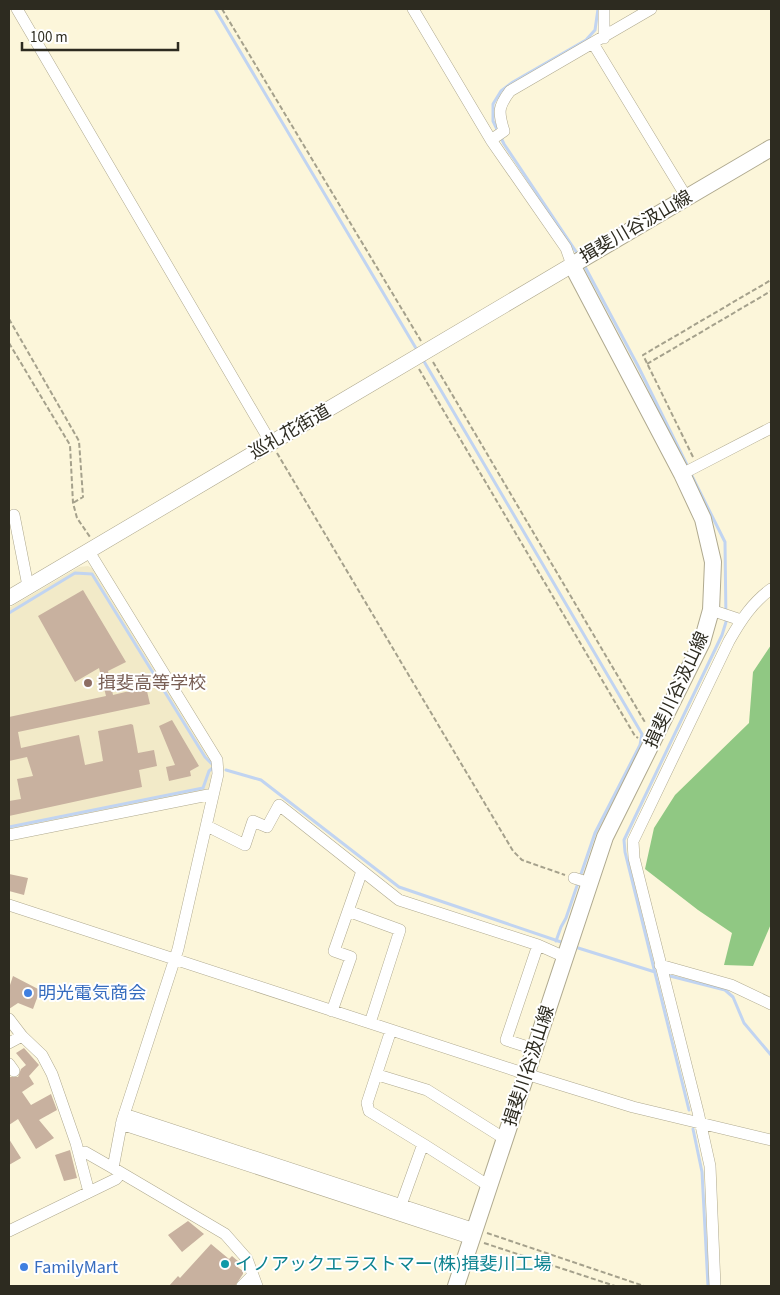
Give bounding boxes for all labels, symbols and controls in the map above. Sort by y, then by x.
scale bar [22,20,179,52]
text: 100 m [30,27,68,48]
street label: 揖斐川谷汲山線 [575,185,697,269]
street label: 巡礼花街道 [245,399,335,465]
street label: 揖斐川谷汲山線 [639,628,715,752]
place label: 揖斐高等学校 [98,671,206,696]
marker: 揖斐高等学校 [82,677,94,689]
place label: 明光電気商会 [38,981,146,1006]
marker: 明光電気商会 [22,987,34,999]
street label: 揖斐川谷汲山線 [498,1002,560,1130]
place label: イノアックエラストマー(株)揖斐川工場 [235,1252,552,1277]
place label: FamilyMart [34,1255,118,1280]
marker: イノアックエラストマー(株)揖斐川工場 [219,1258,231,1270]
marker: FamilyMart [18,1261,30,1273]

